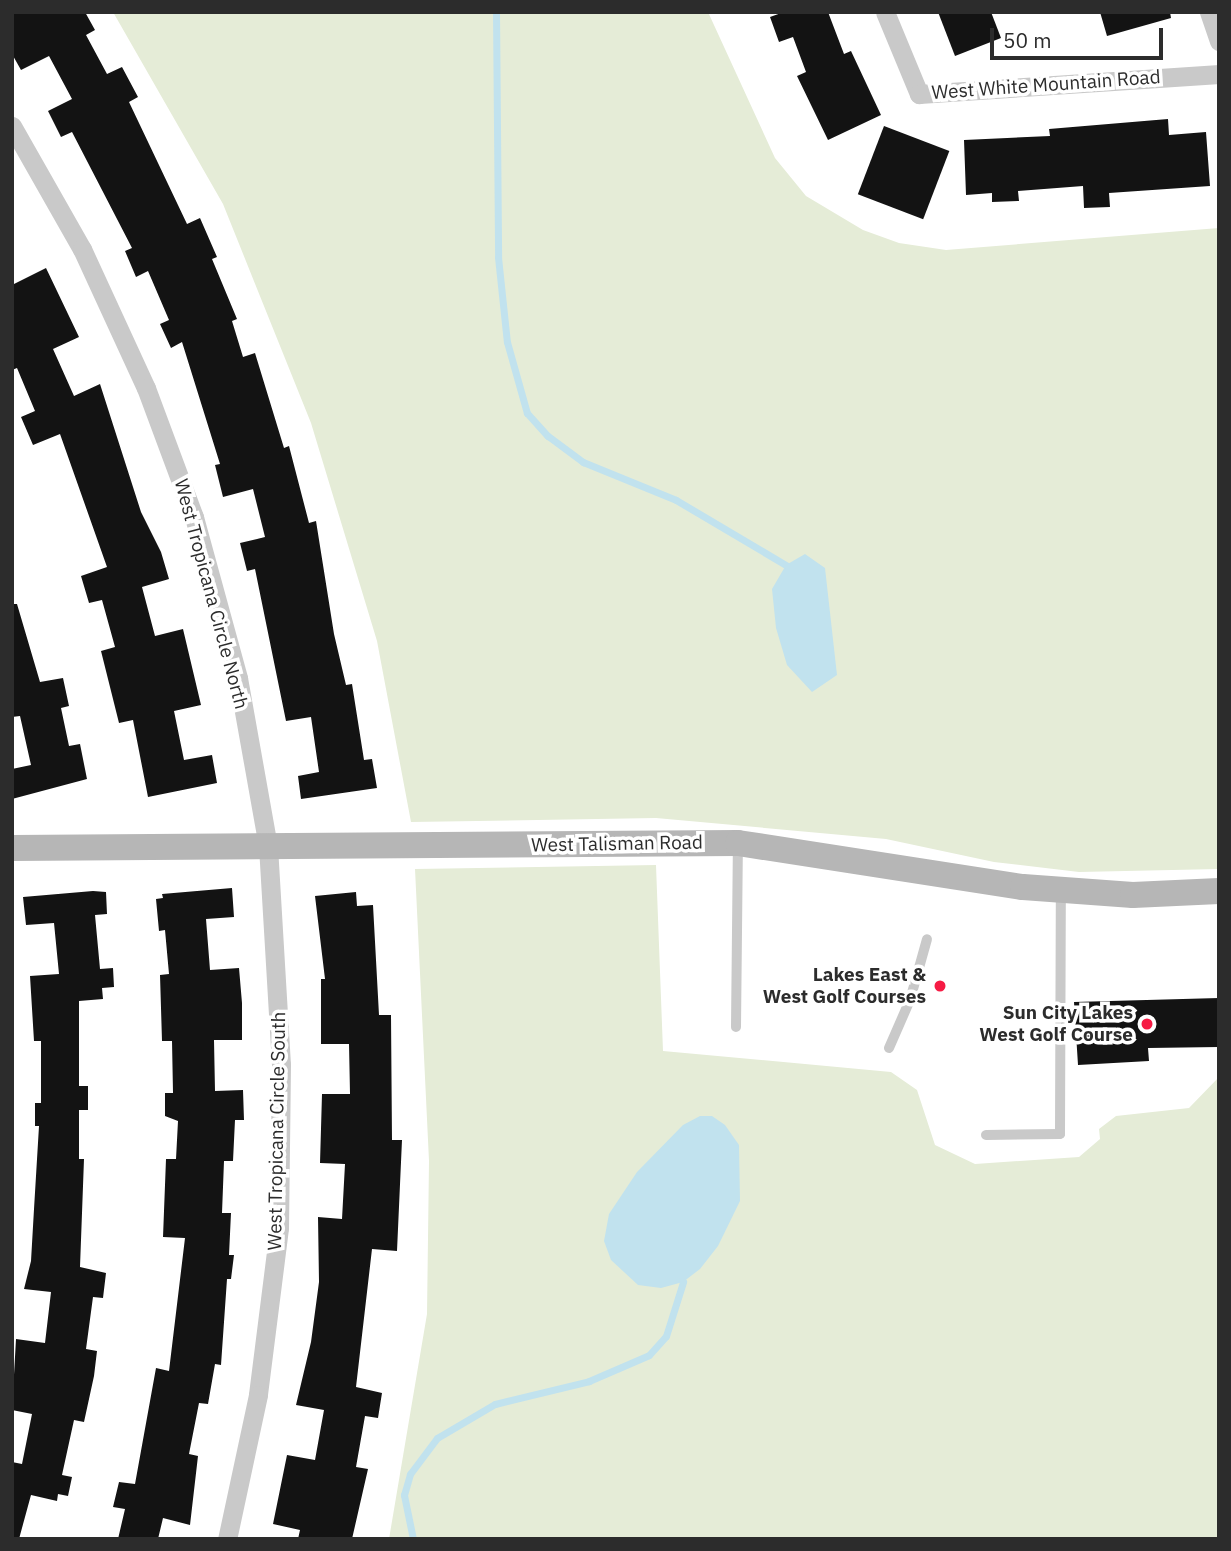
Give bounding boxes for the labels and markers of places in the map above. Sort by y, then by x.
place label: Lakes East & West Golf Courses [763,964,926,1008]
marker: Lakes East & West Golf Courses [932,978,948,994]
place label: Sun City Lakes West Golf Course [979,1002,1133,1046]
marker: Sun City Lakes West Golf Course [1139,1016,1155,1032]

